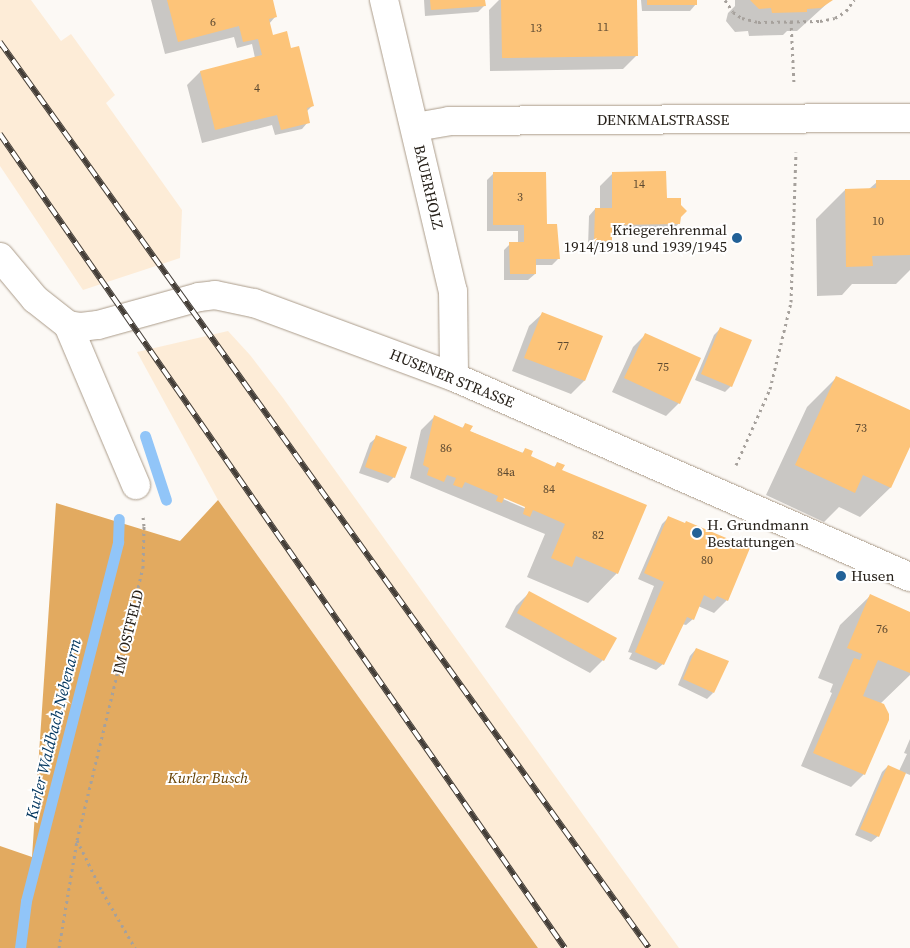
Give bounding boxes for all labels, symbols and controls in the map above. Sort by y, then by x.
house number: 6 [210,16,216,30]
house number: 11 [597,21,609,35]
house number: 13 [530,22,542,36]
house number: 4 [254,82,260,96]
street label: DENKMALSTRASSE [597,111,729,129]
street label: BAUERHOLZ [411,143,447,231]
house number: 14 [633,178,645,192]
house number: 3 [517,191,523,205]
house number: 10 [872,215,884,229]
place label: Kriegerehrenmal 1914/1918 und 1939/1945 [564,220,727,255]
marker: Kriegerehrenmal 1914/1918 und 1939/1945 [731,232,743,244]
house number: 77 [557,340,569,354]
street label: HUSENER STRASSE [387,345,517,411]
house number: 75 [657,361,669,375]
house number: 73 [855,422,867,436]
house number: 86 [440,442,452,456]
house number: 84a [497,466,515,480]
house number: 84 [543,483,555,497]
place label: H. Grundmann Bestattungen [707,515,809,550]
marker: H. Grundmann Bestattungen [691,527,703,539]
house number: 82 [592,529,604,543]
house number: 80 [701,554,713,568]
place label: Husen [851,567,894,585]
marker: Husen [835,570,847,582]
street label: IM OSTFELD [109,588,147,676]
house number: 76 [876,623,888,637]
water label: Kurler Waldbach Nebenarm [21,637,85,821]
park label: Kurler Busch [168,769,248,787]

